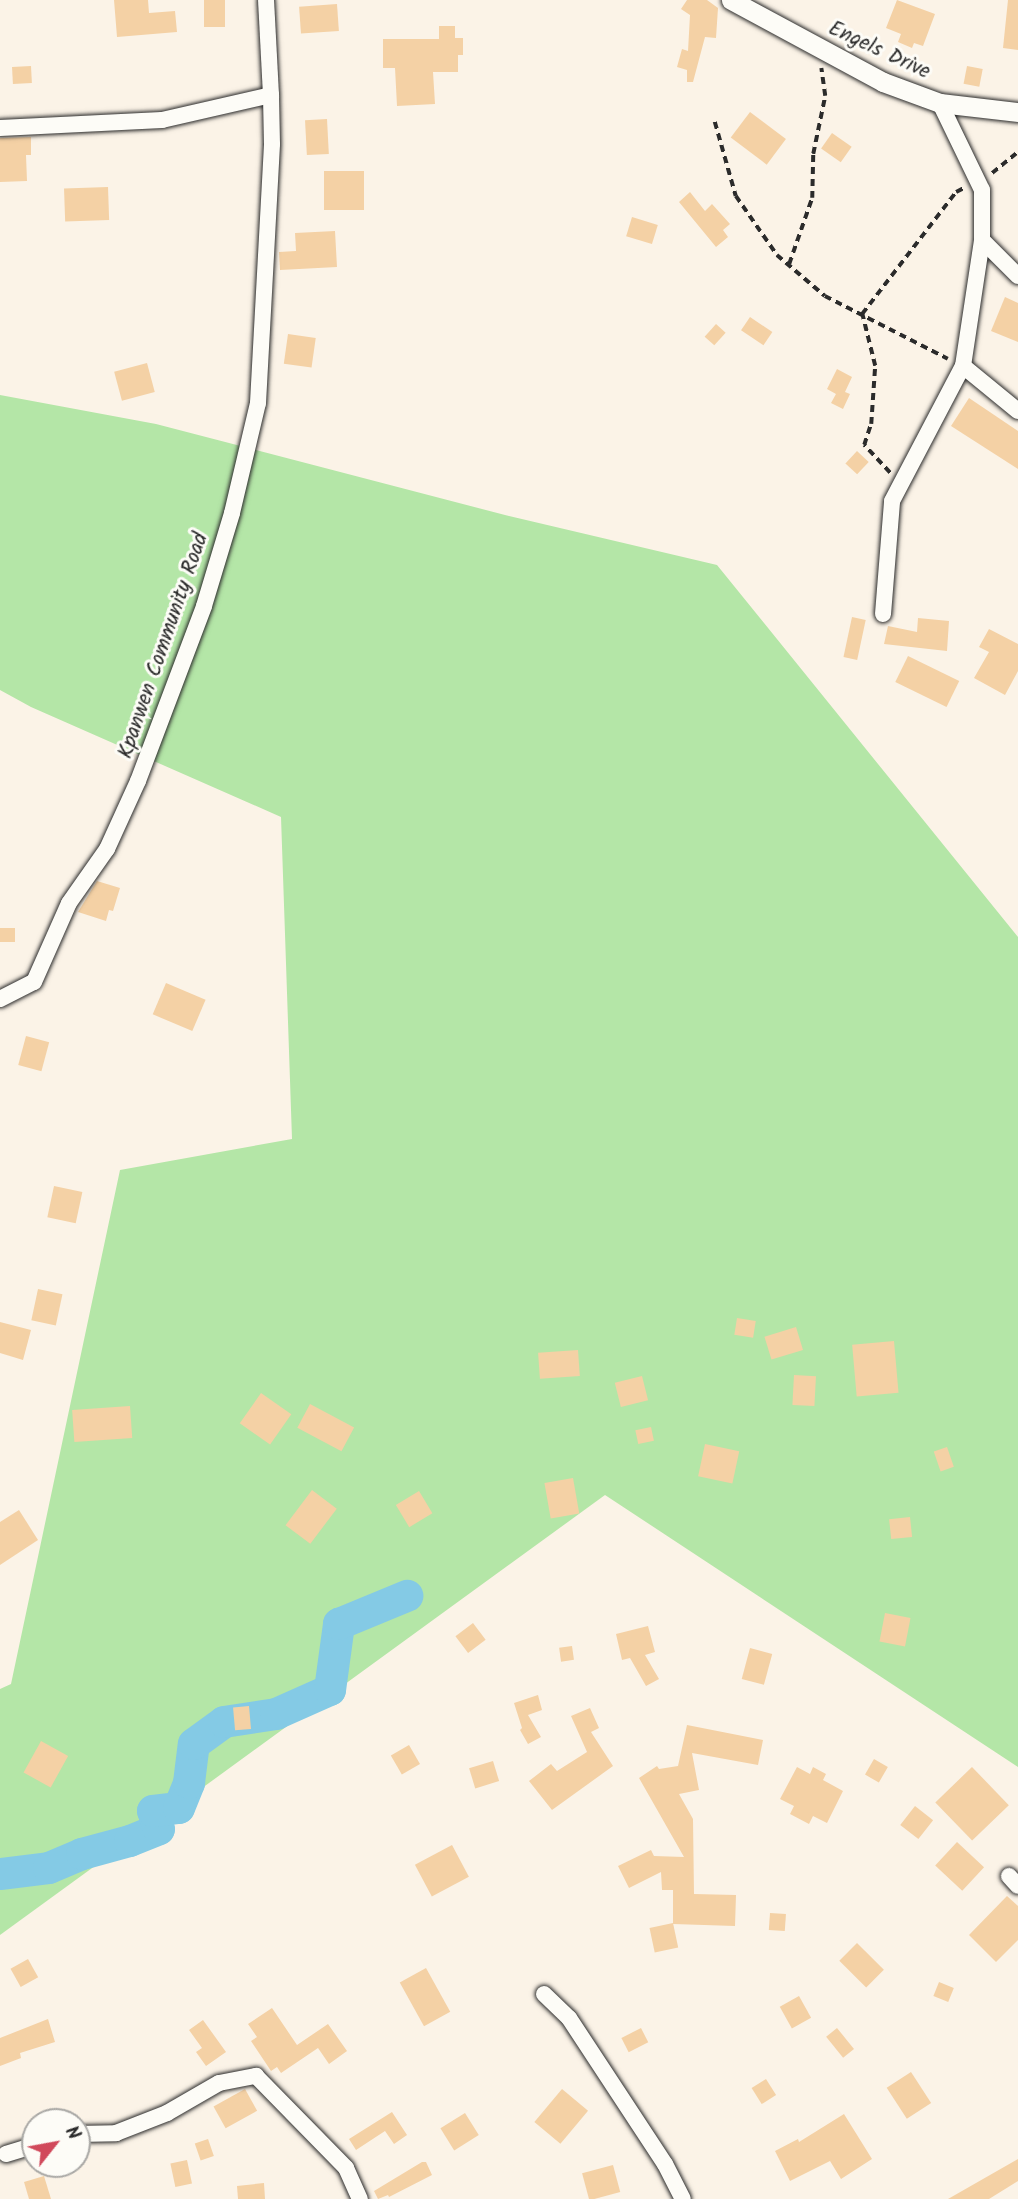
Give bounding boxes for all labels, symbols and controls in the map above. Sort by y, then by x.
street label: Engels Drive [824,17,934,85]
street label: Kpanwen Community Road [114,530,214,762]
north arrow [21,2108,91,2178]
text: N [56,2120,88,2146]

